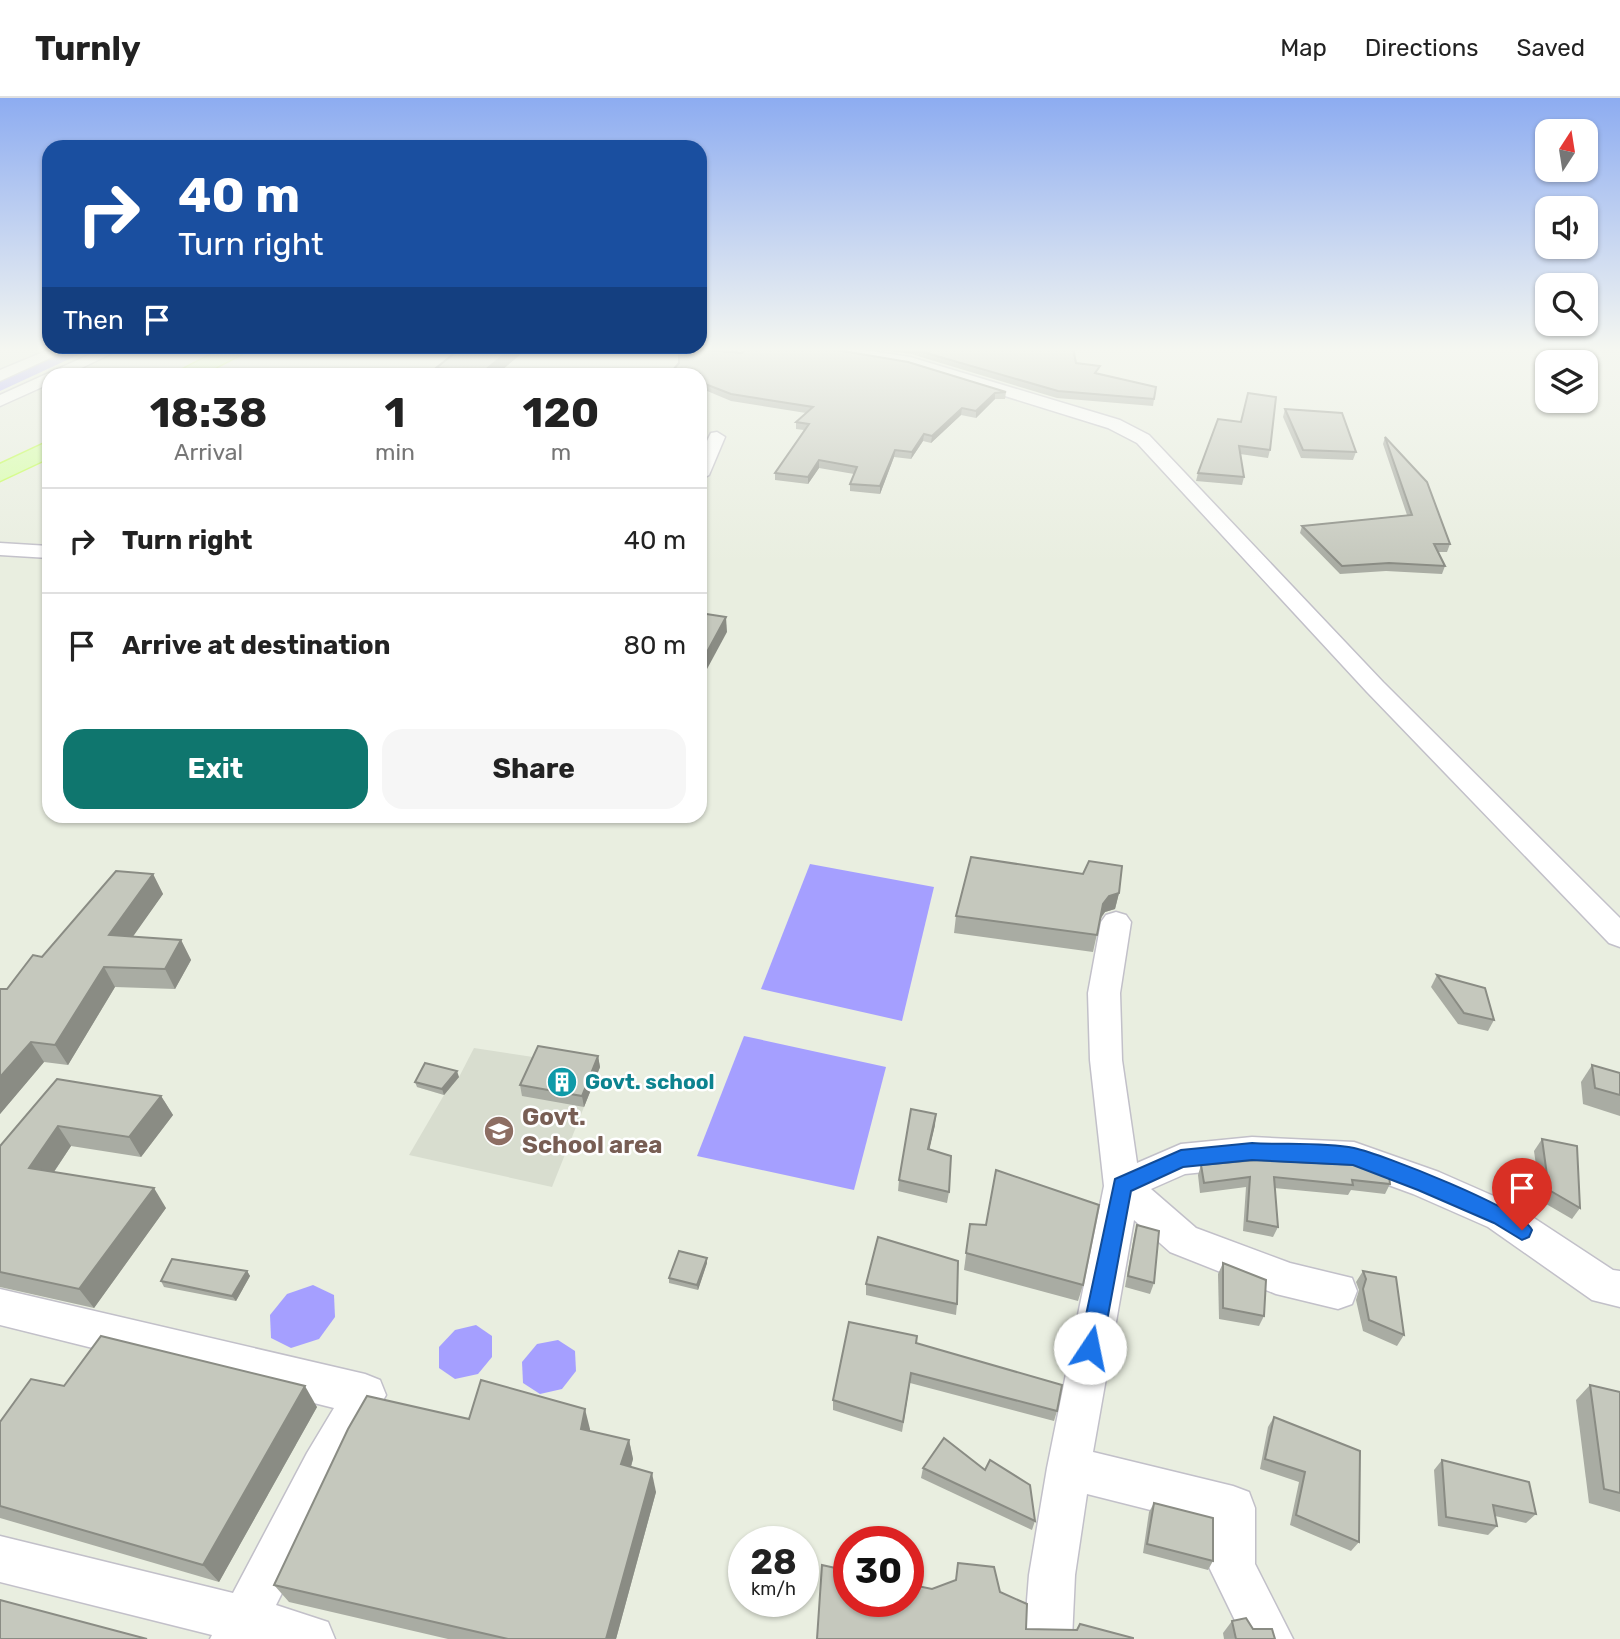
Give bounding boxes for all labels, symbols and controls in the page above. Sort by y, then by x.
text: Turnly [35,29,141,68]
text: Map [1280,34,1327,62]
text: Directions [1365,34,1478,62]
text: Saved [1516,34,1585,62]
north arrow [1535,119,1598,182]
map controls [1535,119,1598,413]
text: 40 m [178,166,300,224]
icon: right [63,168,154,259]
button: sound [1535,196,1598,259]
text: Turn right [178,225,323,263]
button: search [1535,273,1598,336]
icon: arrive [138,301,176,339]
text: Then [63,305,124,336]
button: layers [1535,350,1598,413]
text: 18:38 [150,388,267,438]
text: 1 [385,388,405,438]
text: 120 [523,388,599,438]
text: Arrival [174,438,243,466]
text: min [375,438,415,466]
text: m [551,438,571,466]
icon: right [63,522,101,560]
text: Turn right [122,525,252,556]
text: 40 m [624,525,686,556]
icon: arrive [63,627,101,665]
text: Arrive at destination [122,630,390,661]
text: 80 m [623,630,686,661]
button: Exit [63,729,368,809]
button: Share [382,729,686,809]
building icon: Govt. school [545,1065,579,1099]
place label: Govt. school [585,1069,715,1094]
place label: Govt. School area [522,1103,662,1159]
school or university icon: Govt. School area [482,1114,516,1148]
pin [1492,1158,1552,1230]
icon: arrive [1503,1169,1541,1207]
position arrow [1053,1311,1127,1385]
speed limit sign: 30 [833,1526,924,1617]
text: 28 [750,1541,797,1583]
text: km/h [751,1578,796,1600]

